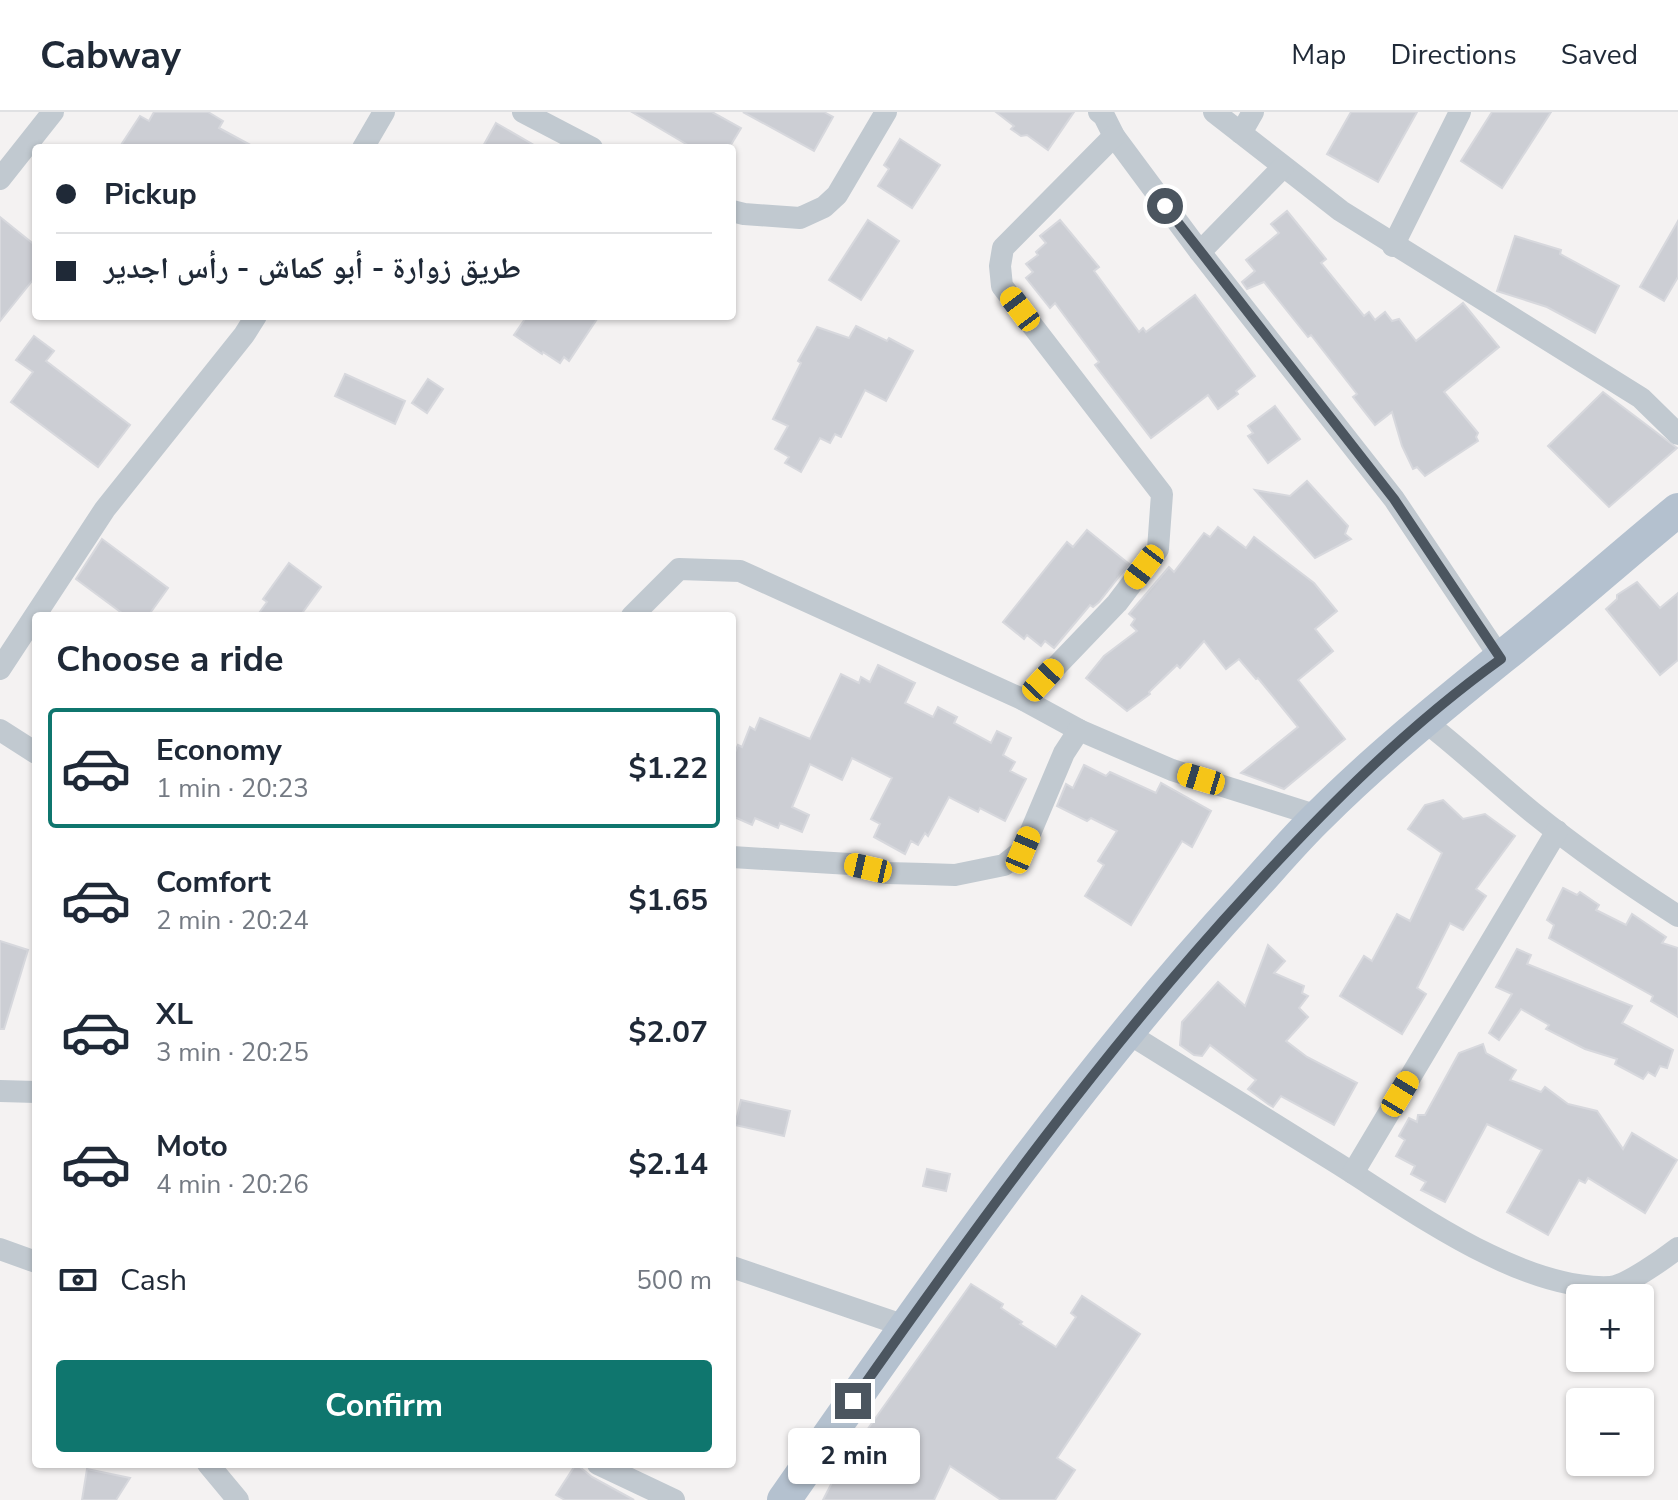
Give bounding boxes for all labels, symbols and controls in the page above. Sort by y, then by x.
text: Cabway [40,30,181,81]
text: Map [1291,36,1346,74]
text: Directions [1390,36,1517,74]
text: Saved [1561,36,1638,74]
text: Pickup [104,174,197,215]
route start [1147,188,1183,224]
text: طريق زوارة - أبو كماش - رأس اجدير [104,248,521,289]
car [996,283,1044,335]
car [1120,541,1168,593]
text: Choose a ride [56,635,284,684]
car [1018,654,1068,706]
text: Economy [156,730,282,771]
icon: car [60,732,132,804]
text: $1.22 [629,748,708,789]
car [1175,761,1227,797]
text: 1 min · 20:23 [156,771,309,806]
car [1003,823,1043,877]
car [842,851,894,885]
text: Comfort [156,862,271,903]
icon: car [60,864,132,936]
text: $1.65 [629,880,708,921]
text: 2 min · 20:24 [156,903,309,938]
text: XL [156,994,193,1035]
icon: car [60,996,132,1068]
text: $2.07 [629,1012,708,1053]
text: 3 min · 20:25 [156,1035,309,1070]
car [1377,1067,1423,1121]
text: Moto [156,1126,228,1167]
icon: car [60,1128,132,1200]
text: $2.14 [629,1144,708,1185]
text: 4 min · 20:26 [156,1167,309,1202]
icon: cash [56,1258,100,1302]
text: Cash [120,1260,187,1301]
text: 500 m [636,1263,712,1298]
map controls [1566,1284,1654,1476]
button: + [1566,1284,1654,1372]
button: Confirm [56,1360,712,1452]
route end [835,1383,871,1419]
button: − [1566,1388,1654,1476]
callout: 2 min [787,1429,919,1485]
text: 2 min [820,1438,888,1473]

